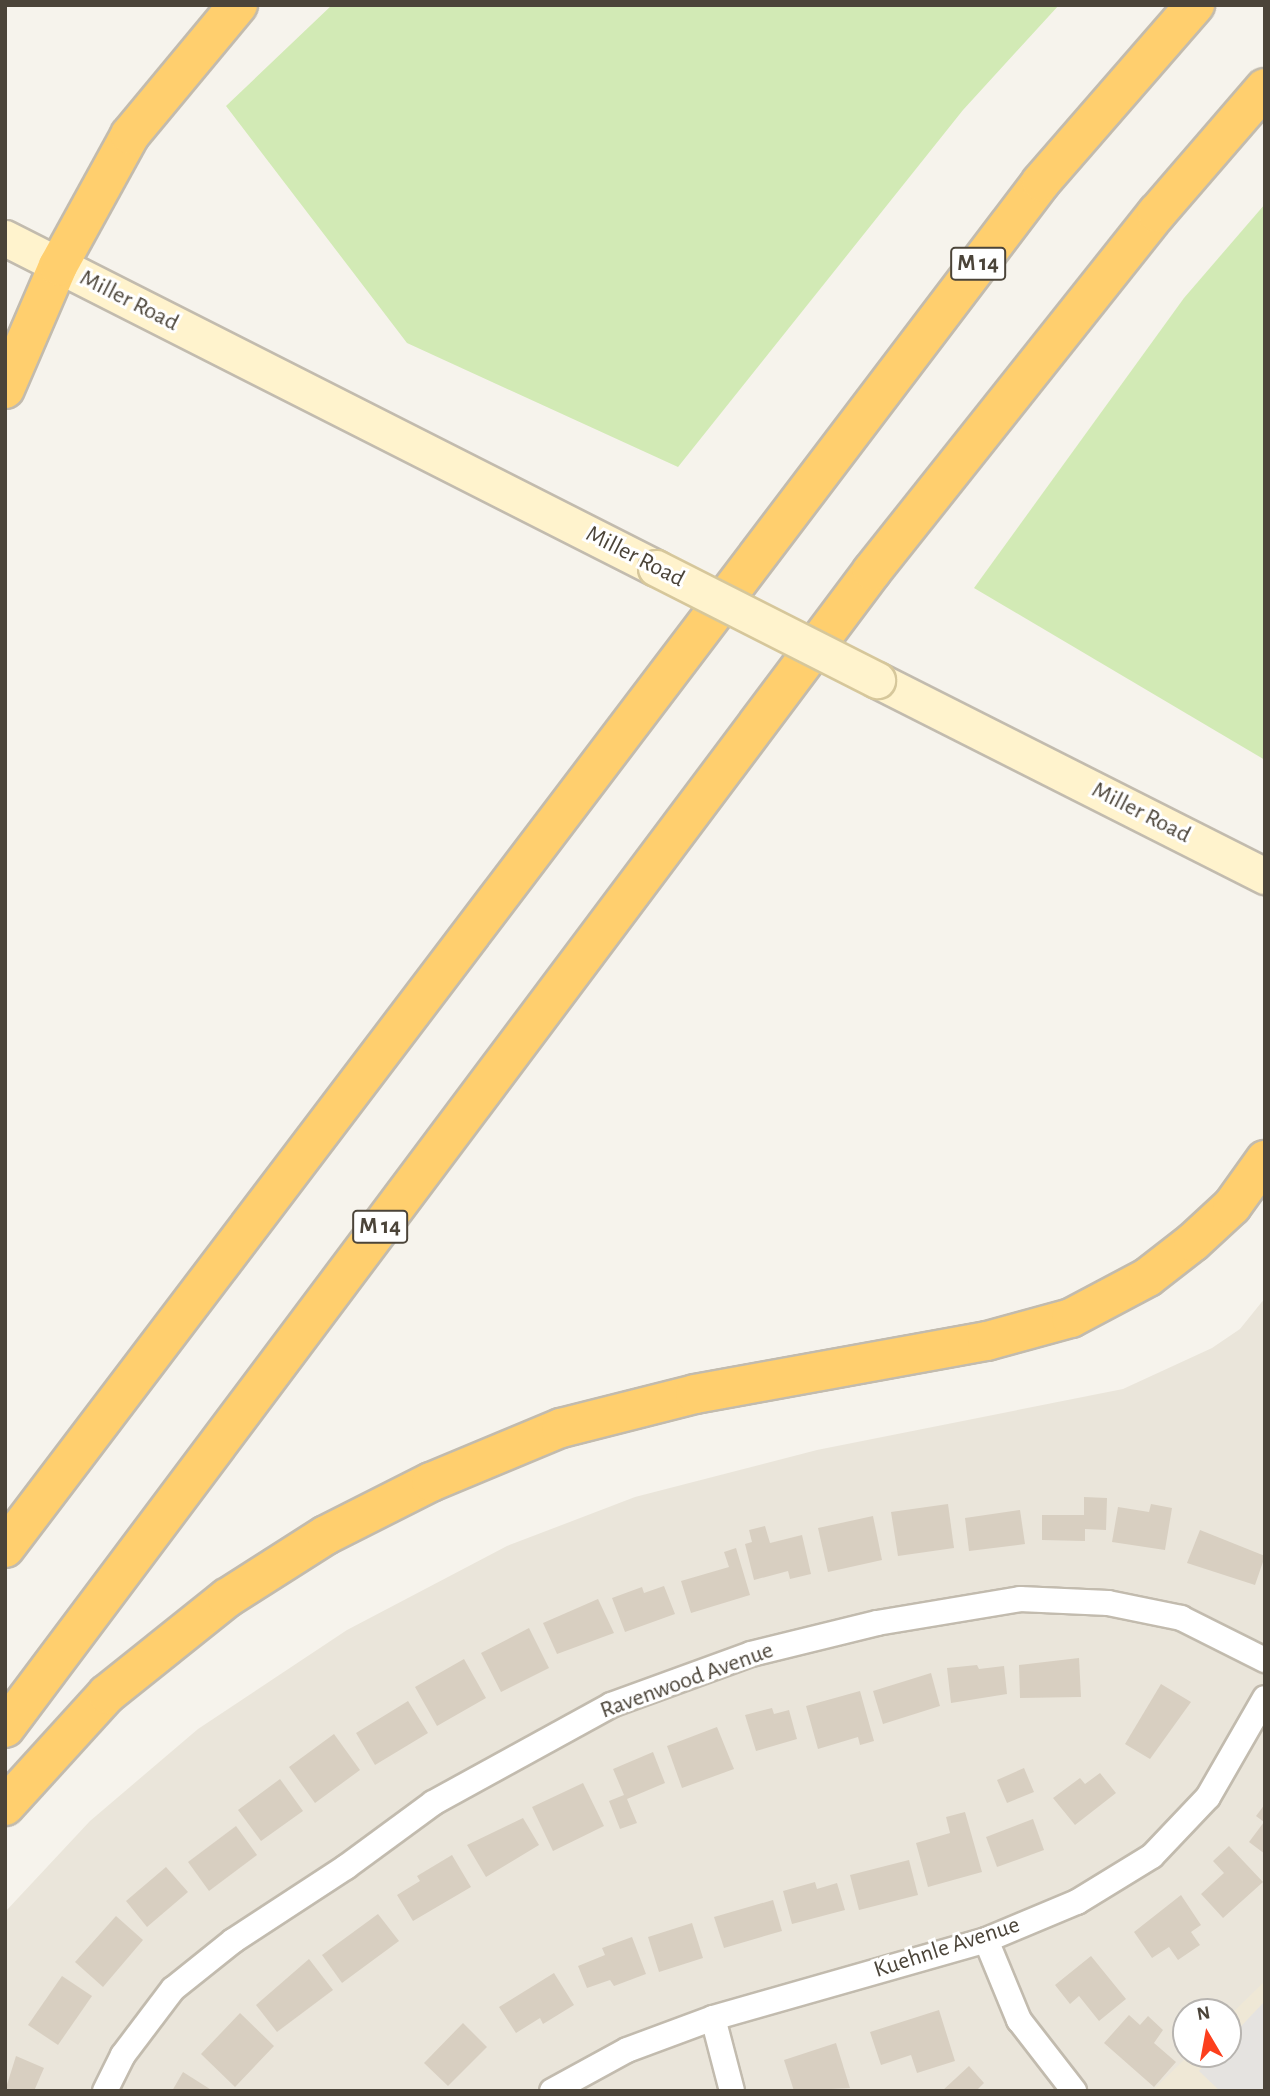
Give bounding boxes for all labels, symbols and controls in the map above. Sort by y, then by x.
road number: M 14 [950,244,1006,284]
street label: Miller Road [75,264,183,338]
street label: Miller Road [581,520,689,594]
street label: Miller Road [1087,776,1195,850]
road number: M 14 [352,1208,408,1246]
street label: Ravenwood Avenue [596,1636,778,1726]
street label: Kuehnle Avenue [870,1911,1024,1985]
north arrow [1172,1998,1242,2068]
text: N [1195,2003,1212,2024]

